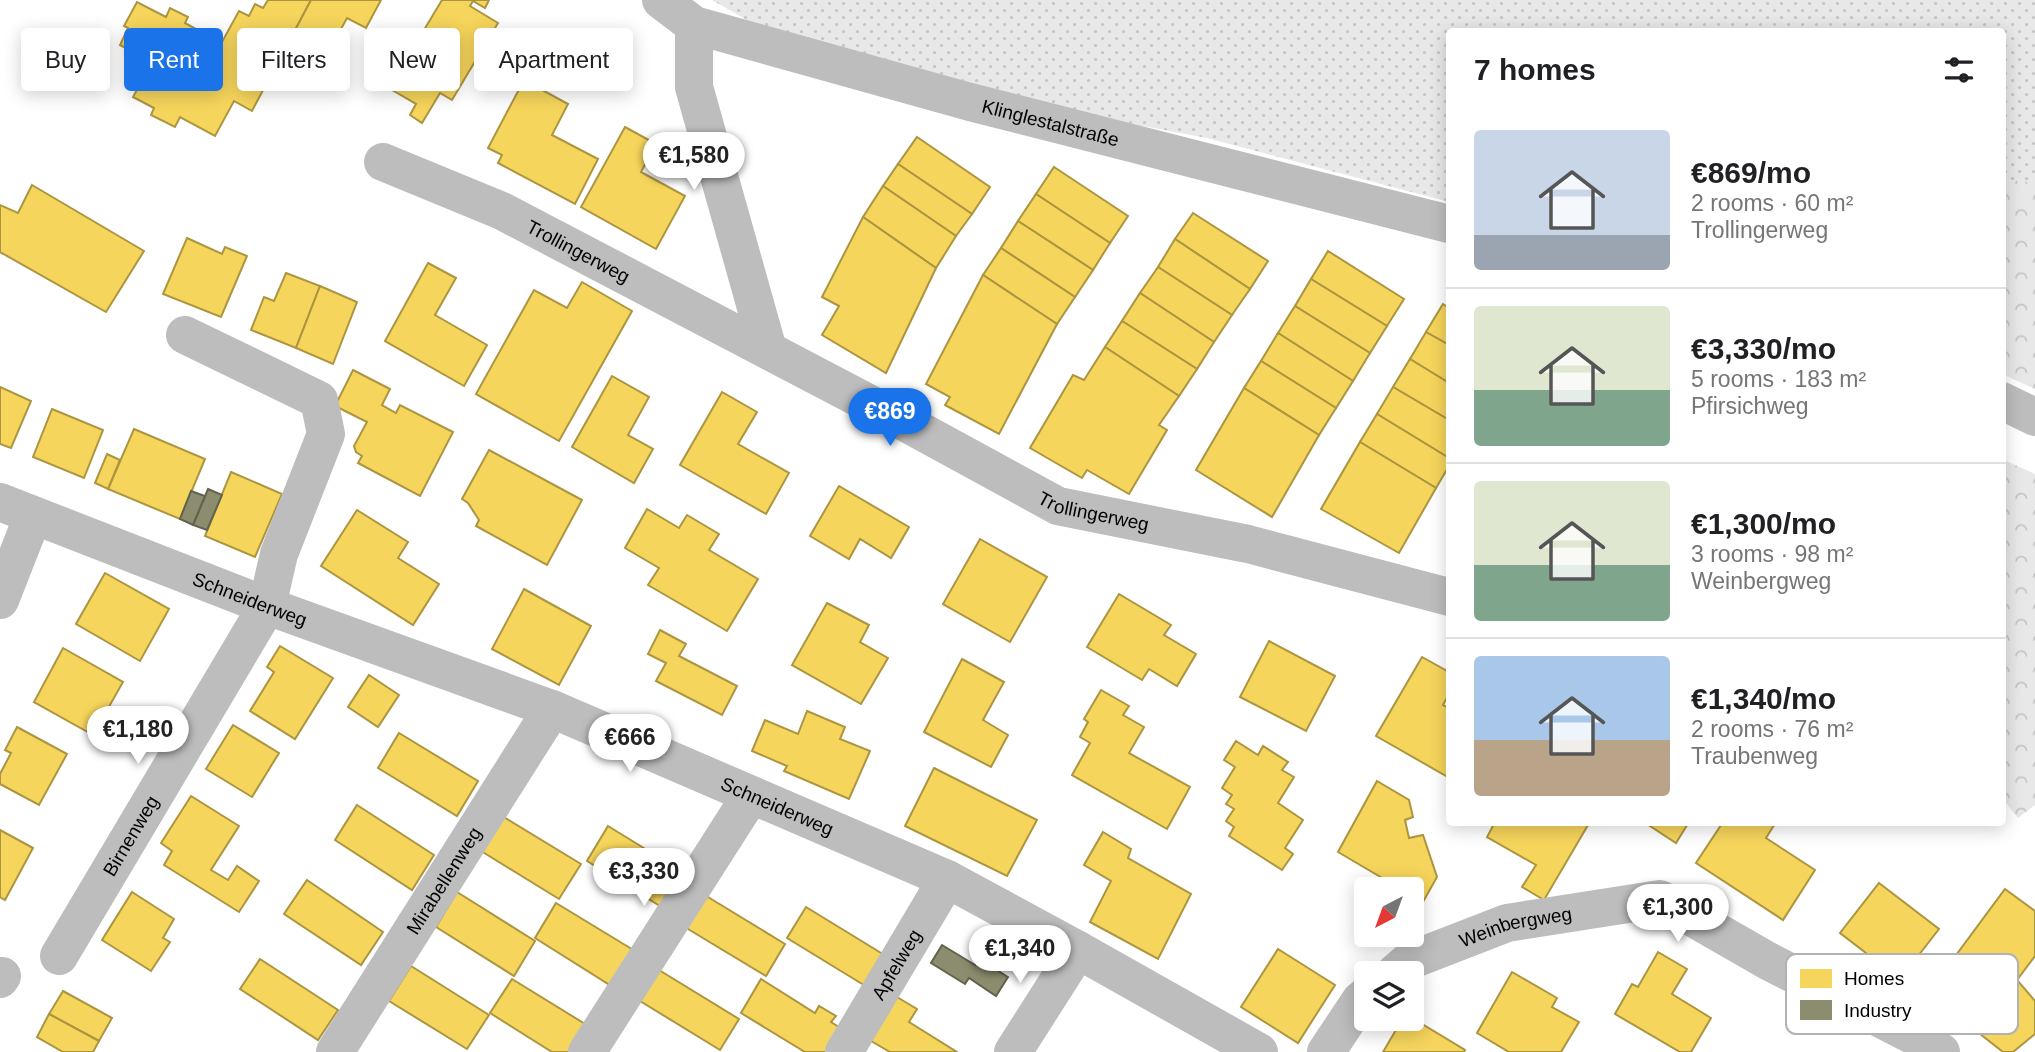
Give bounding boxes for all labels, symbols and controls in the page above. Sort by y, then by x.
chip: Buy [21,28,110,91]
chip: Rent [124,28,223,91]
chip: Filters [237,28,350,91]
chip: New [364,28,460,91]
chip: Apartment [474,28,633,91]
icon: filters [1940,51,1978,89]
text: 7 homes [1474,53,1596,86]
street label: Klinglestalstraße [980,95,1121,150]
pin: €1,580 [637,132,751,192]
text: €1,580 [659,142,729,168]
text: €869/mo [1691,156,1811,189]
icon: home [1530,158,1614,242]
text: 2 rooms · 60 m² [1691,190,1853,216]
street label: Trollingerweg [523,215,634,287]
text: Trollingerweg [1691,217,1828,243]
text: €3,330/mo [1691,332,1836,365]
icon: home [1530,334,1614,418]
text: 5 rooms · 183 m² [1691,366,1866,392]
pin: €869 [849,388,931,448]
text: Pfirsichweg [1691,393,1809,419]
text: €869 [864,398,916,424]
street label: Trollingerweg [1035,487,1151,534]
text: €1,300/mo [1691,507,1836,540]
icon: home [1530,509,1614,593]
text: 3 rooms · 98 m² [1691,541,1853,567]
street label: Schneiderweg [190,568,310,630]
text: Weinbergweg [1691,568,1831,594]
text: €1,340/mo [1691,682,1836,715]
icon: home [1530,684,1614,768]
pin: €1,180 [81,706,195,766]
pin: €666 [589,714,671,774]
text: €1,180 [103,716,173,742]
text: 2 rooms · 76 m² [1691,716,1853,742]
text: €666 [604,724,656,750]
text: Traubenweg [1691,743,1818,769]
street label: Schneiderweg [718,773,837,839]
street label: Birnenweg [99,792,163,880]
street label: Mirabellenweg [402,823,485,938]
pin: €3,330 [587,848,701,908]
text: €3,330 [609,858,679,884]
north arrow [1354,877,1424,947]
map controls [1354,877,1424,1031]
pin: €1,300 [1621,884,1735,944]
text: €1,300 [1643,894,1713,920]
street label: Weinbergweg [1456,902,1573,951]
street label: Apfelweg [867,925,925,1003]
pin: €1,340 [963,926,1077,985]
text: €1,340 [985,935,1055,961]
legend [1786,954,2018,1034]
button: layers [1354,961,1424,1031]
text: Homes [1844,968,1904,989]
text: Industry [1844,1000,1912,1021]

